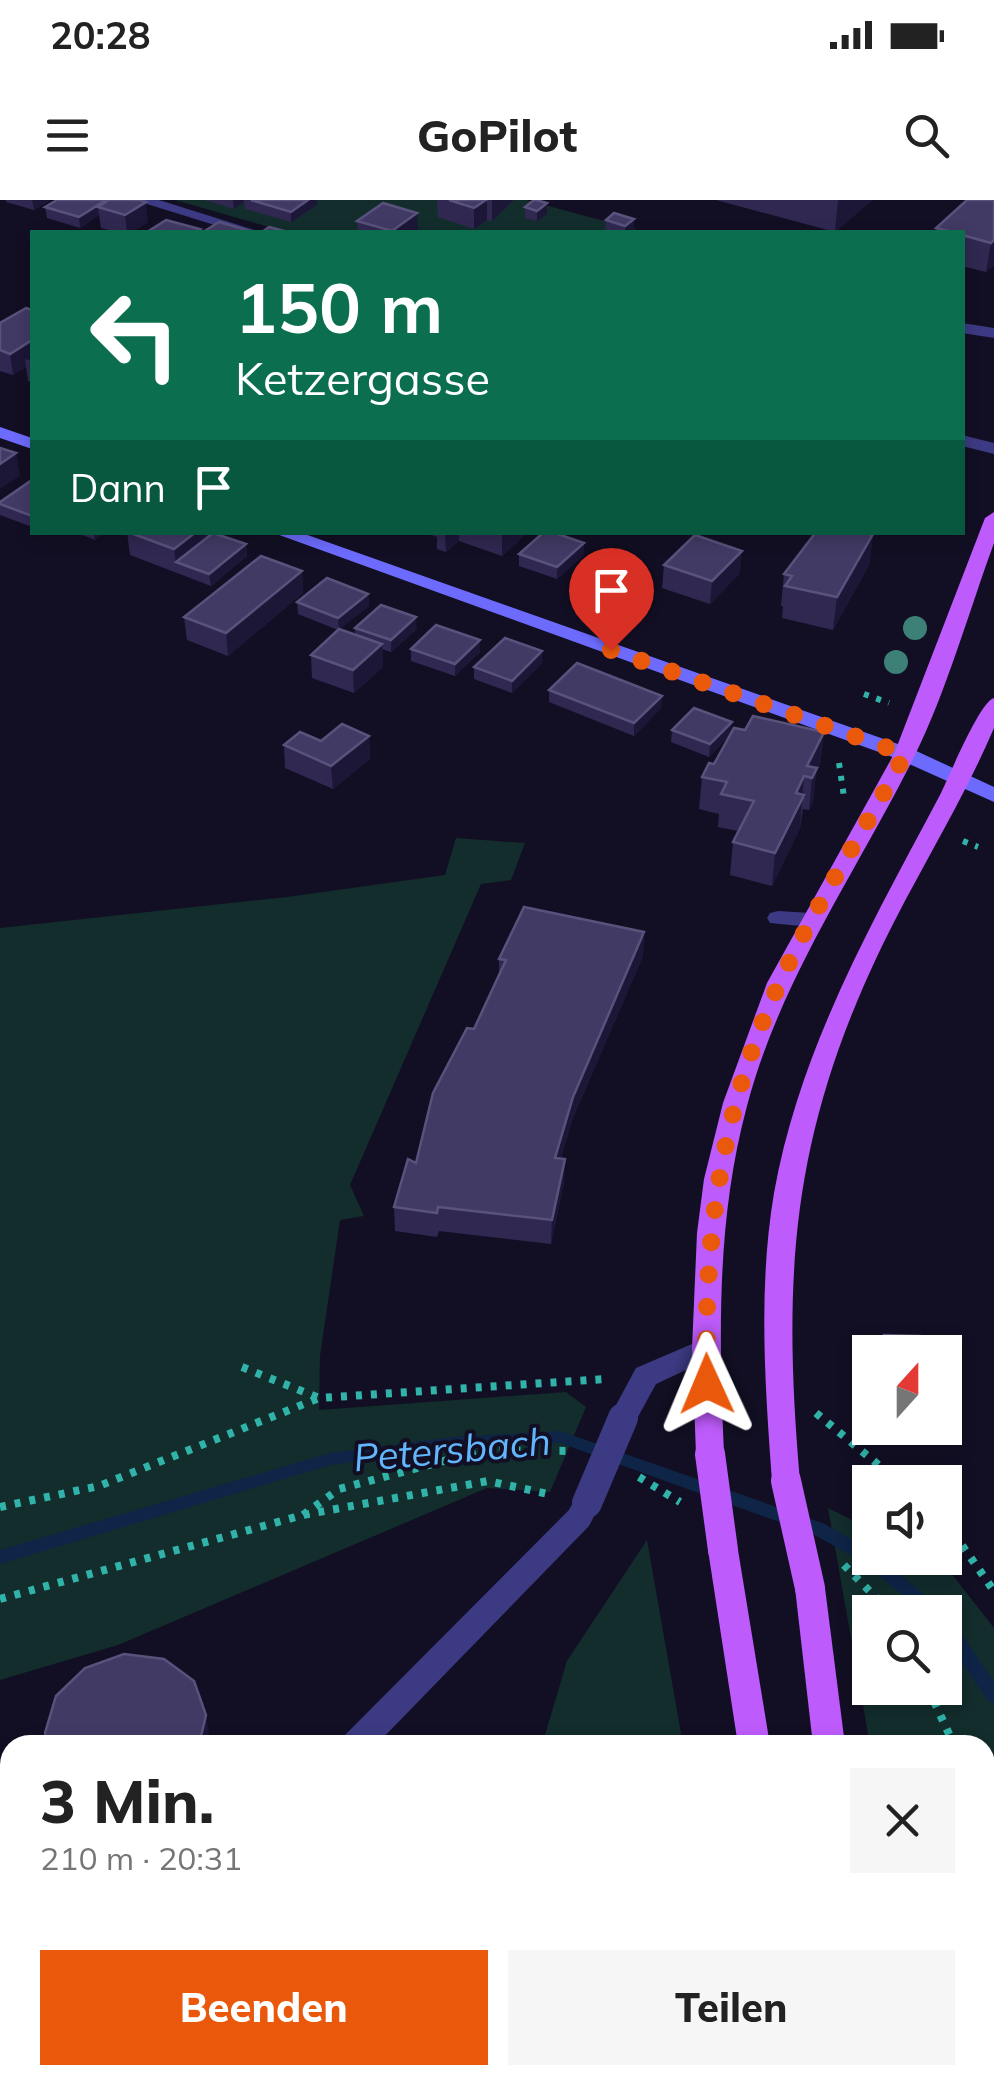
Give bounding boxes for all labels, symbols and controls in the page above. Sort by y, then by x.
text: 20:28 [50,11,151,59]
text: GoPilot [417,107,577,163]
icon: menu [40,108,95,163]
icon: search [899,108,954,163]
text: 150 m [235,263,443,351]
icon: left [70,270,200,400]
text: Ketzergasse [235,350,490,406]
icon: arrive [186,460,241,515]
text: Dann [70,464,166,512]
pin [569,548,654,651]
icon: arrive [584,563,639,618]
position arrow [655,1332,759,1436]
north arrow [852,1335,962,1445]
map controls [852,1335,962,1705]
water label: Petersbach [352,1416,552,1482]
button: sound [852,1465,962,1575]
button: search [852,1595,962,1705]
text: 3 Min. [40,1763,214,1838]
button: close [850,1768,955,1873]
text: 210 m · 20:31 [40,1838,242,1878]
button: Beenden [40,1950,488,2065]
button: Teilen [508,1950,955,2065]

